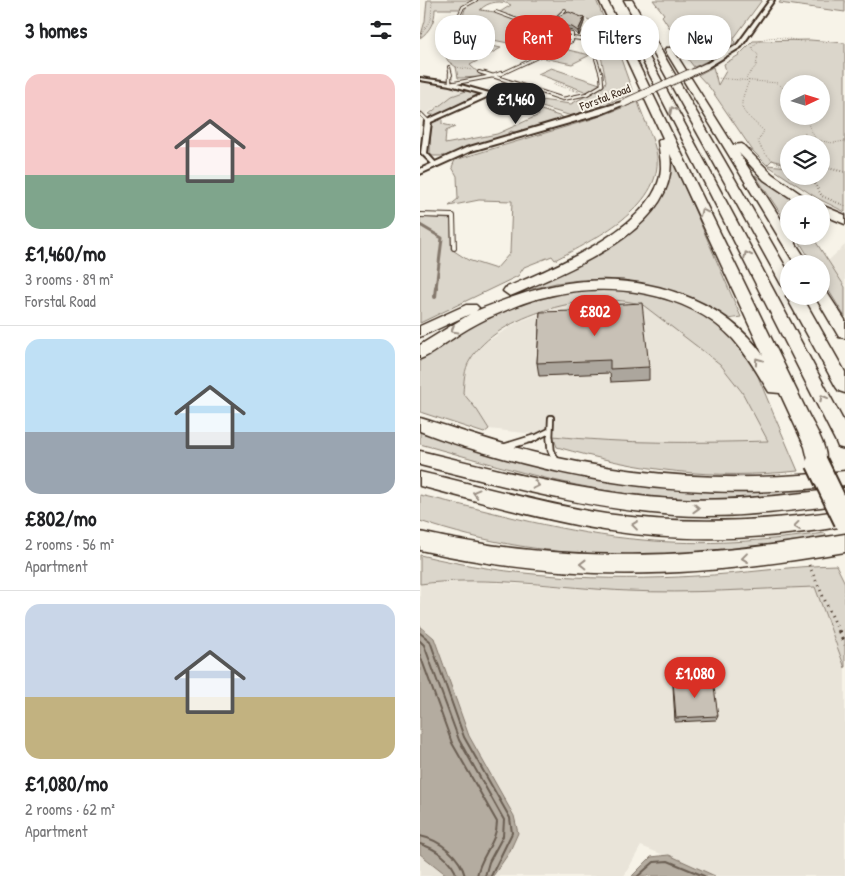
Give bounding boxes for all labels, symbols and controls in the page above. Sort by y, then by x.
chip: Buy [435,15,495,60]
chip: Rent [505,15,571,60]
chip: Filters [581,15,659,60]
chip: New [669,15,731,60]
text: 3 homes [25,16,87,45]
icon: filters [367,16,395,44]
north arrow [780,75,830,125]
map controls [780,75,830,305]
street label: Forstal Road [576,79,633,115]
pin: £1,460 [475,82,557,125]
text: £1,460 [497,88,535,110]
icon: home [165,106,255,196]
one-way arrow [669,106,679,115]
button: layers [780,135,830,185]
button: + [780,195,830,245]
one-way arrow [699,208,709,217]
text: £1,460/mo [25,239,106,268]
one-way arrow [743,251,753,260]
button: − [780,255,830,305]
text: 3 rooms · 89 m² [25,268,114,290]
text: Forstal Road [25,290,96,312]
pin: £802 [565,294,625,337]
text: £802 [580,300,610,322]
one-way arrow [451,324,460,334]
one-way arrow [755,357,764,367]
icon: home [165,372,255,462]
one-way arrow [819,395,829,404]
one-way arrow [531,479,540,490]
one-way arrow [472,489,480,499]
one-way arrow [692,502,700,513]
text: £802/mo [25,504,97,533]
one-way arrow [630,520,638,531]
one-way arrow [792,520,801,530]
text: 2 rooms · 56 m² [25,533,114,555]
one-way arrow [741,552,749,563]
text: Apartment [25,555,88,577]
one-way arrow [578,559,586,569]
icon: home [165,637,255,727]
pin: £1,080 [654,656,736,699]
text: £1,080 [675,662,715,684]
text: £1,080/mo [25,769,108,798]
text: 2 rooms · 62 m² [25,798,115,820]
text: Apartment [25,820,88,842]

